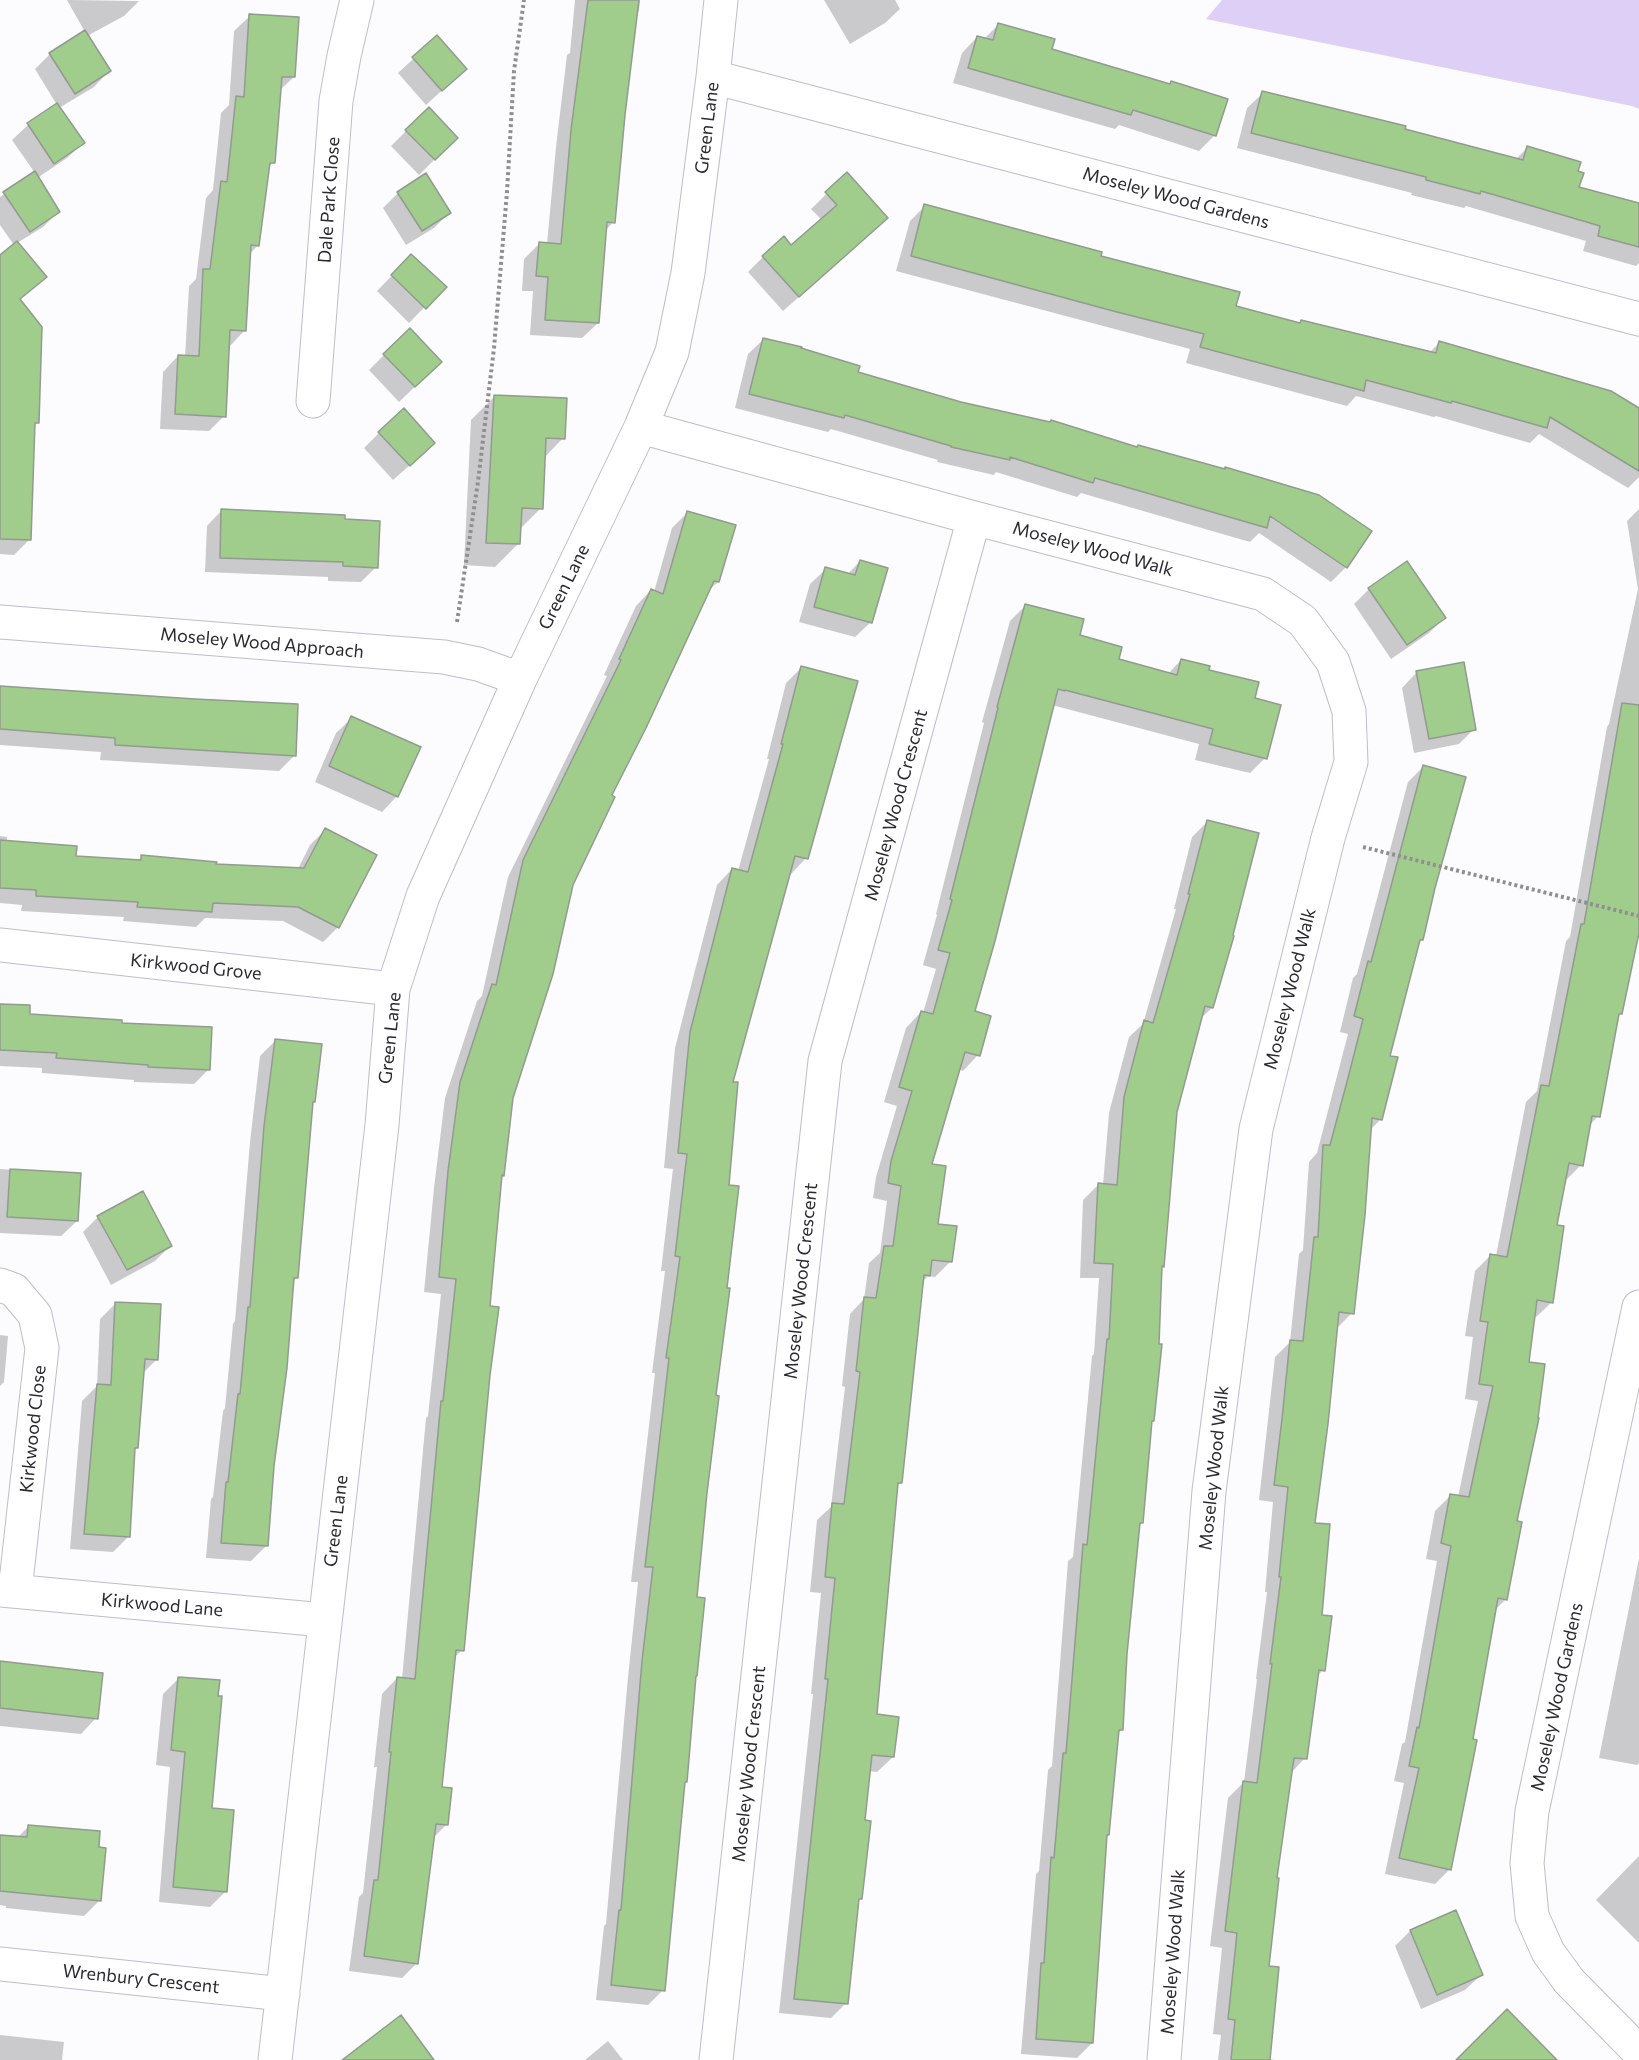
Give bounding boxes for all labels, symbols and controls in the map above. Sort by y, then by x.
street label: Green Lane [691,81,723,175]
street label: Dale Park Close [314,136,344,264]
street label: Moseley Wood Gardens [1080,163,1272,233]
street label: Moseley Wood Walk [1010,517,1176,581]
street label: Green Lane [534,541,594,633]
street label: Moseley Wood Approach [159,623,365,663]
street label: Moseley Wood Crescent [860,707,932,903]
street label: Moseley Wood Walk [1259,906,1321,1072]
street label: Kirkwood Grove [129,949,263,985]
street label: Green Lane [374,991,406,1085]
street label: Moseley Wood Crescent [780,1182,822,1380]
street label: Kirkwood Close [16,1364,50,1494]
street label: Moseley Wood Walk [1195,1384,1233,1552]
street label: Green Lane [320,1474,352,1568]
street label: Kirkwood Lane [100,1589,224,1621]
street label: Moseley Wood Gardens [1526,1601,1588,1793]
street label: Moseley Wood Crescent [728,1665,770,1863]
street label: Moseley Wood Walk [1156,1869,1190,2035]
street label: Wrenbury Crescent [61,1960,221,1998]

